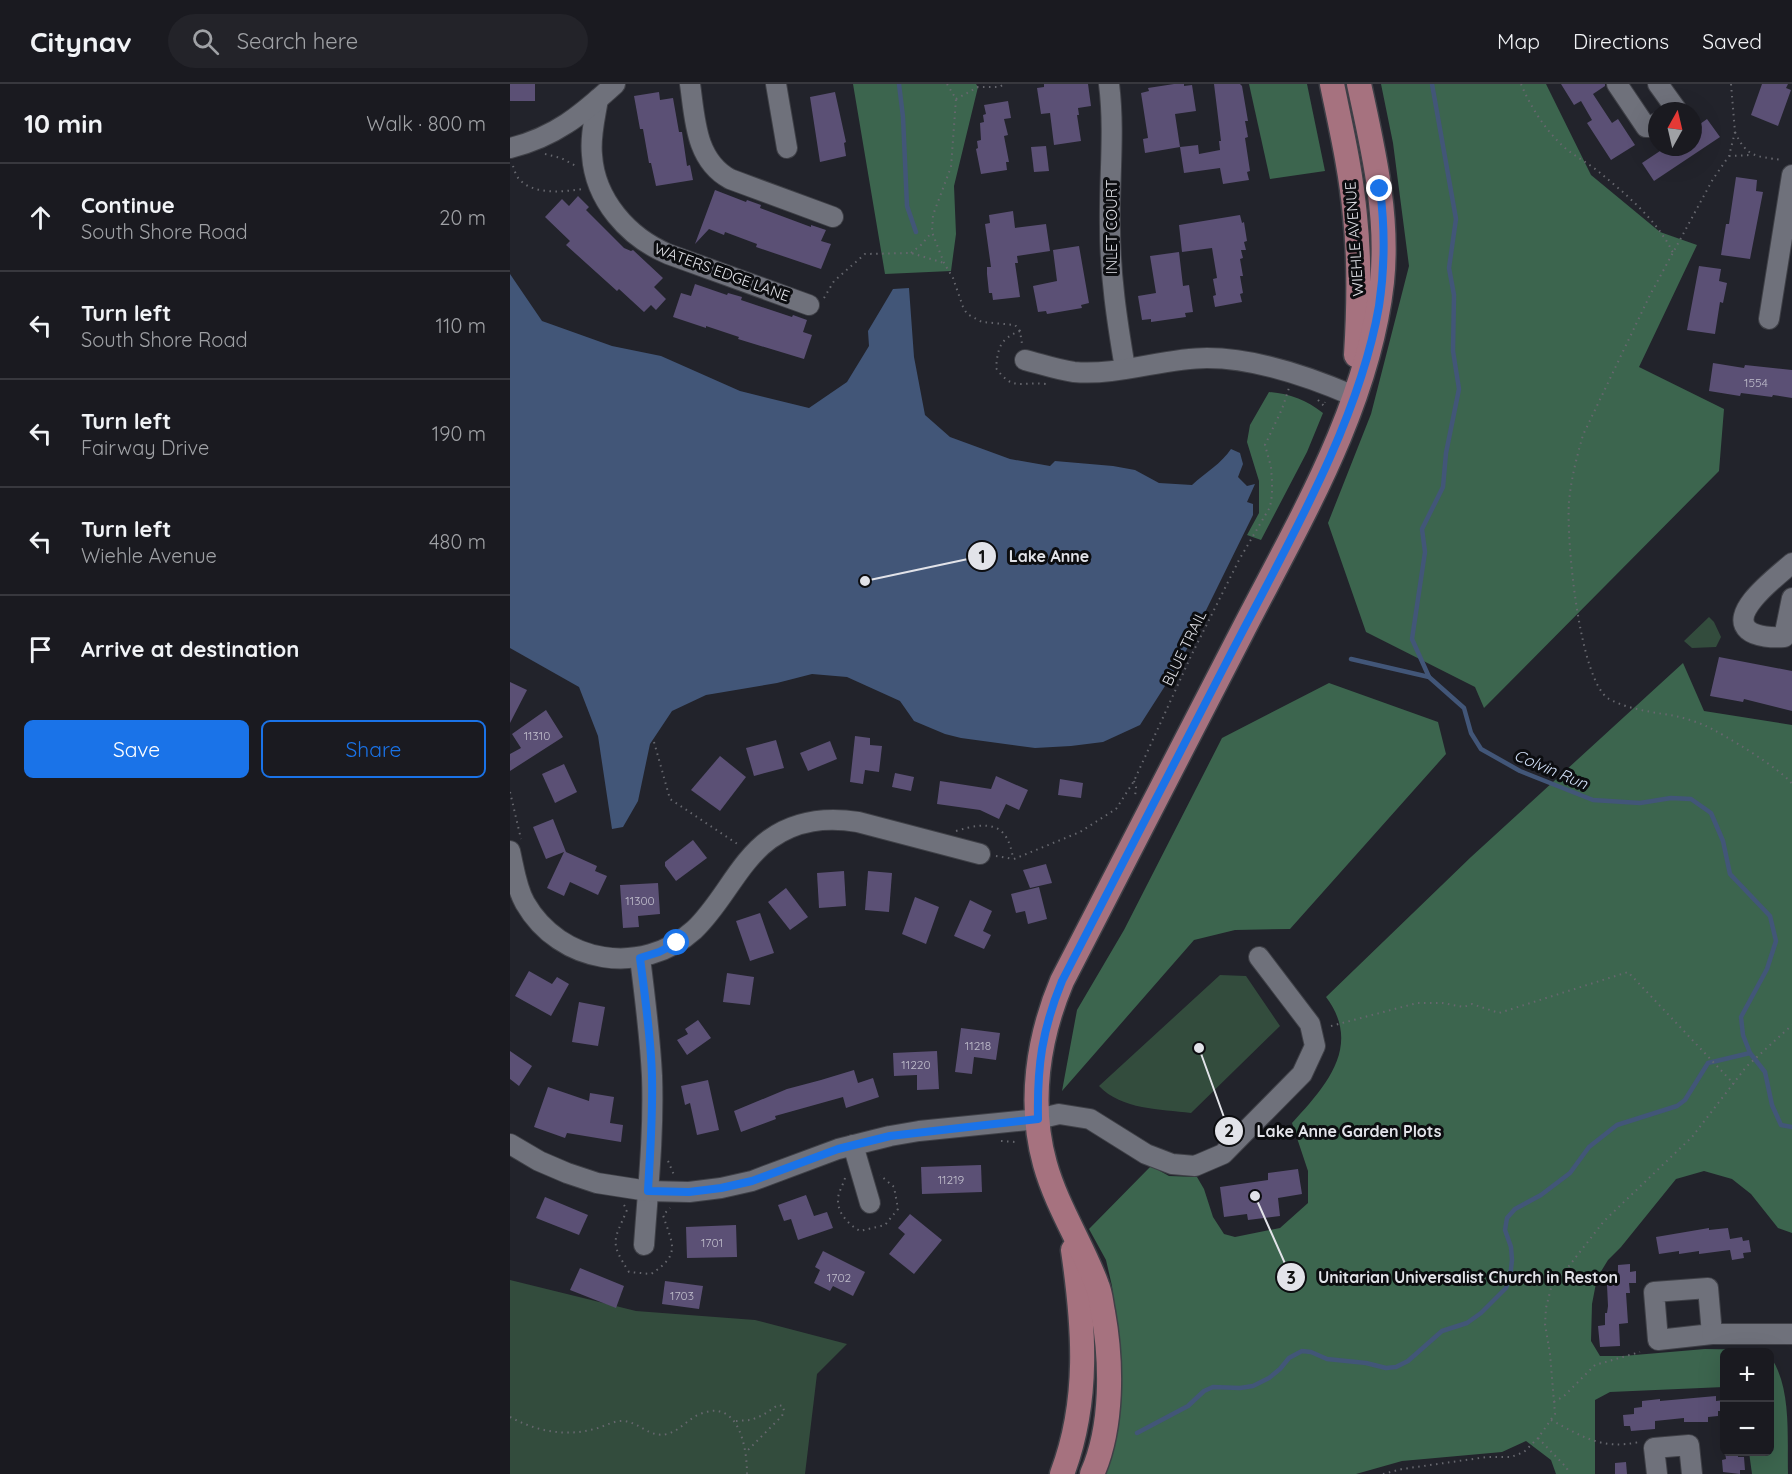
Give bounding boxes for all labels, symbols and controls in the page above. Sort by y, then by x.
search box [168,14,588,68]
text: Citynav [30,24,132,59]
icon: search [189,25,222,58]
text: Search here [237,27,358,55]
text: Map [1497,28,1540,54]
text: Directions [1573,28,1669,54]
text: Saved [1702,28,1762,54]
north arrow [1648,102,1702,156]
text: 10 min [24,107,103,140]
text: Walk · 800 m [366,111,486,136]
route end [1366,175,1392,201]
street label: INLET COURT [1102,179,1121,275]
street label: WIEHLE AVENUE [1341,181,1367,297]
text: Continue [81,191,175,219]
icon: ahead [24,201,57,234]
text: 20 m [439,205,486,230]
text: South Shore Road [81,219,248,244]
street label: WATERS EDGE LANE [652,239,792,305]
text: Turn left [81,299,171,327]
icon: left [24,309,57,342]
text: 110 m [436,313,486,338]
text: South Shore Road [81,327,248,352]
house number: 1554 [1744,375,1768,390]
text: Turn left [81,407,171,435]
icon: left [24,417,57,450]
text: 190 m [432,421,486,446]
text: Fairway Drive [81,435,209,460]
text: Turn left [81,515,171,543]
icon: left [24,525,57,558]
text: 480 m [429,529,486,554]
callout: Lake Anne [967,539,1102,573]
text: Wiehle Avenue [81,543,217,568]
text: 1 [978,545,986,568]
text: Lake Anne [1009,546,1089,566]
street label: BLUE TRAIL [1158,607,1210,689]
icon: arrive [24,633,57,666]
text: Arrive at destination [81,635,299,663]
button: Save [24,720,249,778]
button: Share [261,720,486,778]
house number: 11310 [524,728,550,743]
water label: Colvin Run [1511,745,1591,794]
house number: 11300 [625,893,655,908]
route start [663,929,689,955]
house number: 11218 [965,1038,991,1053]
house number: 11220 [901,1057,931,1072]
callout: Lake Anne Garden Plots [1214,1114,1453,1148]
text: 2 [1224,1119,1234,1142]
text: Lake Anne Garden Plots [1257,1121,1442,1141]
house number: 11219 [938,1172,965,1187]
house number: 1701 [701,1235,723,1250]
callout: Unitarian Universalist Church in Reston [1276,1260,1630,1294]
text: 3 [1286,1266,1296,1289]
text: Unitarian Universalist Church in Reston [1318,1267,1618,1287]
house number: 1702 [827,1270,852,1285]
house number: 1703 [670,1288,694,1303]
map controls [1720,1348,1774,1456]
button: + [1720,1348,1774,1402]
button: − [1720,1402,1774,1456]

